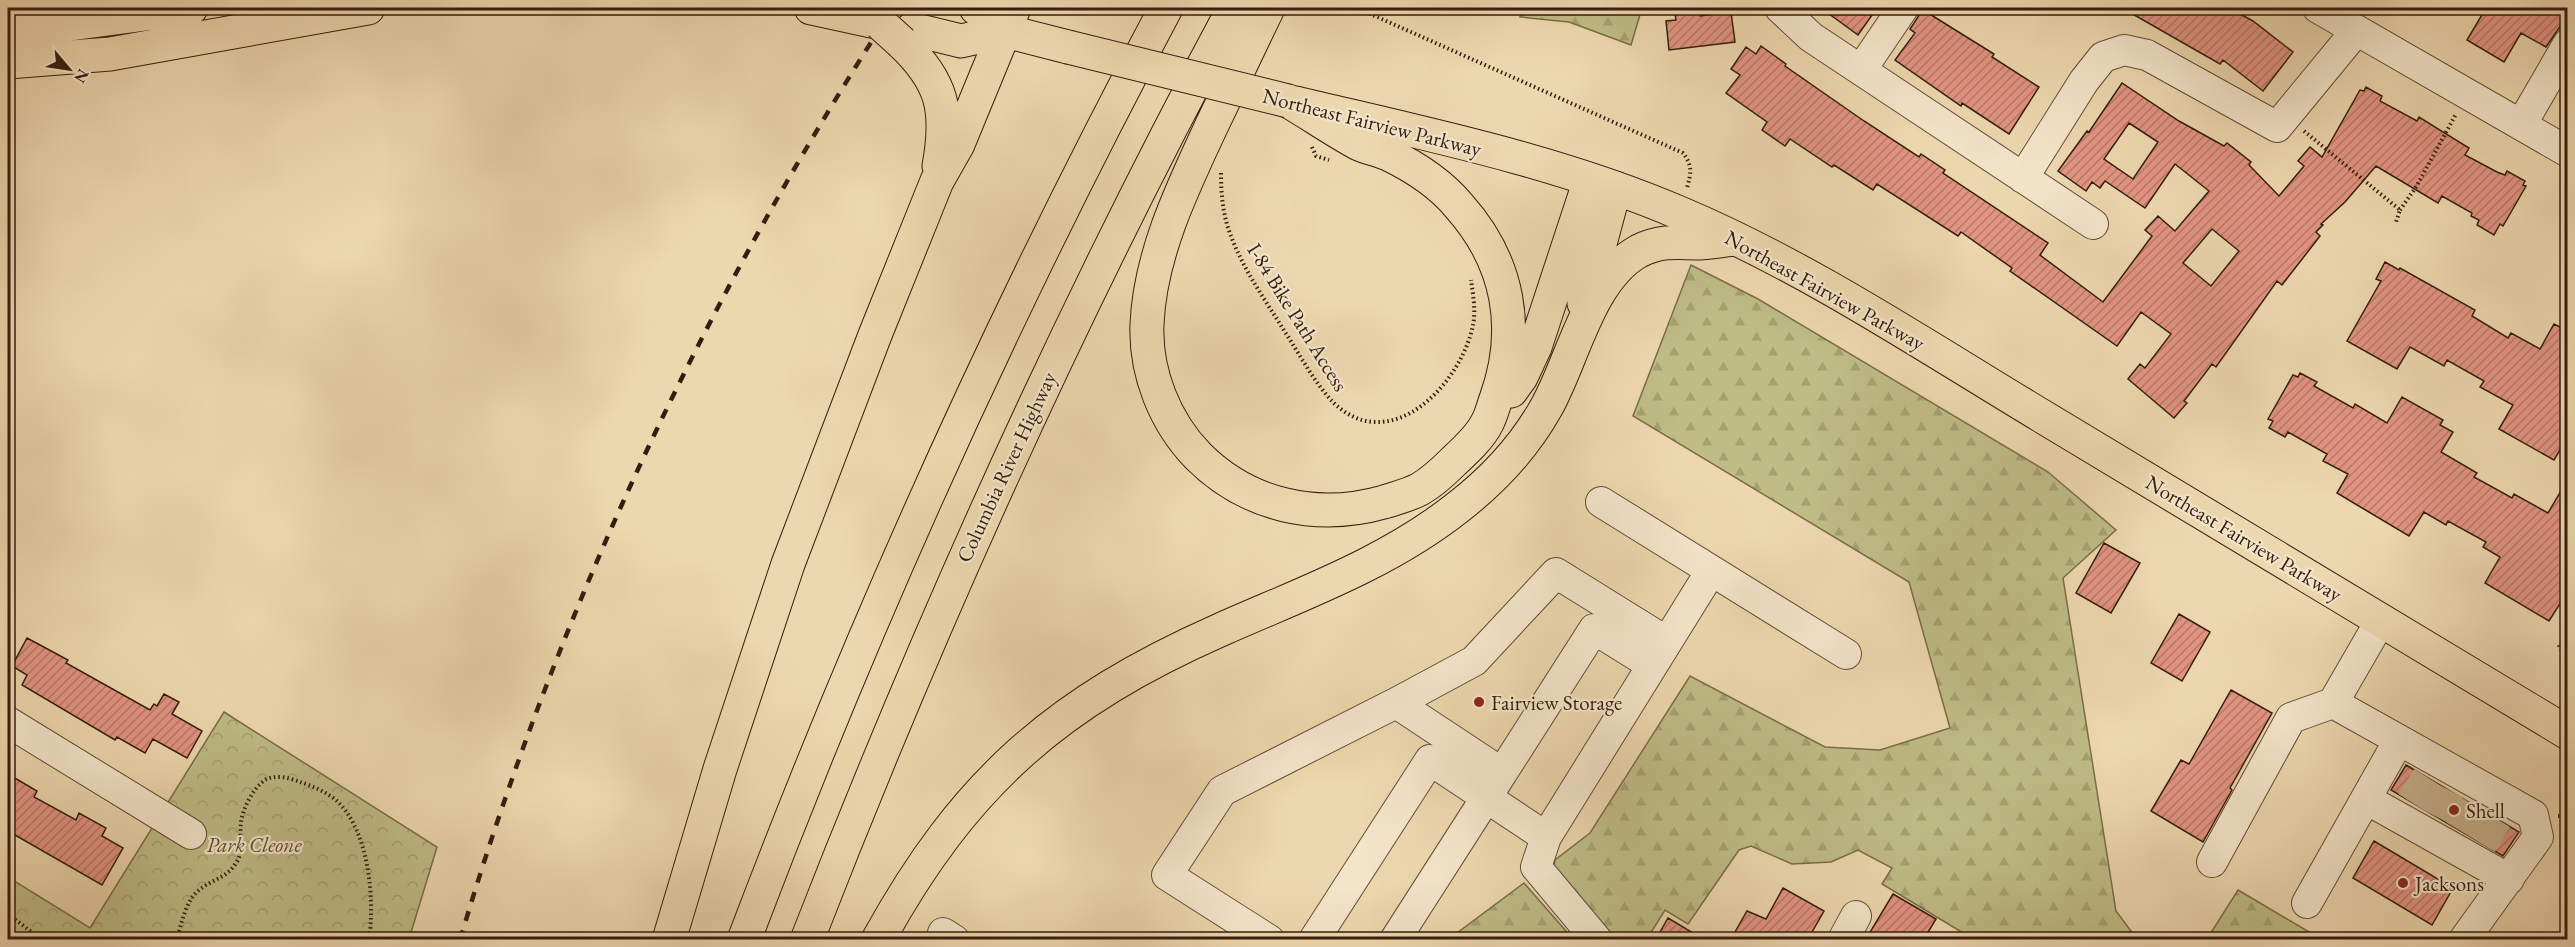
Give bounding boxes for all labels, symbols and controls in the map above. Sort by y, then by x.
north arrow [39,39,99,99]
text: N [69,65,94,87]
street label: Northeast Fairview Parkway [1260,82,1485,162]
street label: Northeast Fairview Parkway [1720,224,1930,357]
street label: I-84 Bike Path Access [1241,238,1355,396]
street label: Columbia River Highway [950,367,1062,567]
street label: Northeast Fairview Parkway [2141,469,2348,608]
place label: Fairview Storage [1491,689,1622,716]
marker: Fairview Storage [1472,695,1486,709]
place label: Shell [2466,797,2505,824]
marker: Shell [2447,803,2461,817]
park label: Park Cleone [206,831,302,858]
place label: Jacksons [2413,870,2484,897]
marker: Jacksons [2396,876,2410,890]

